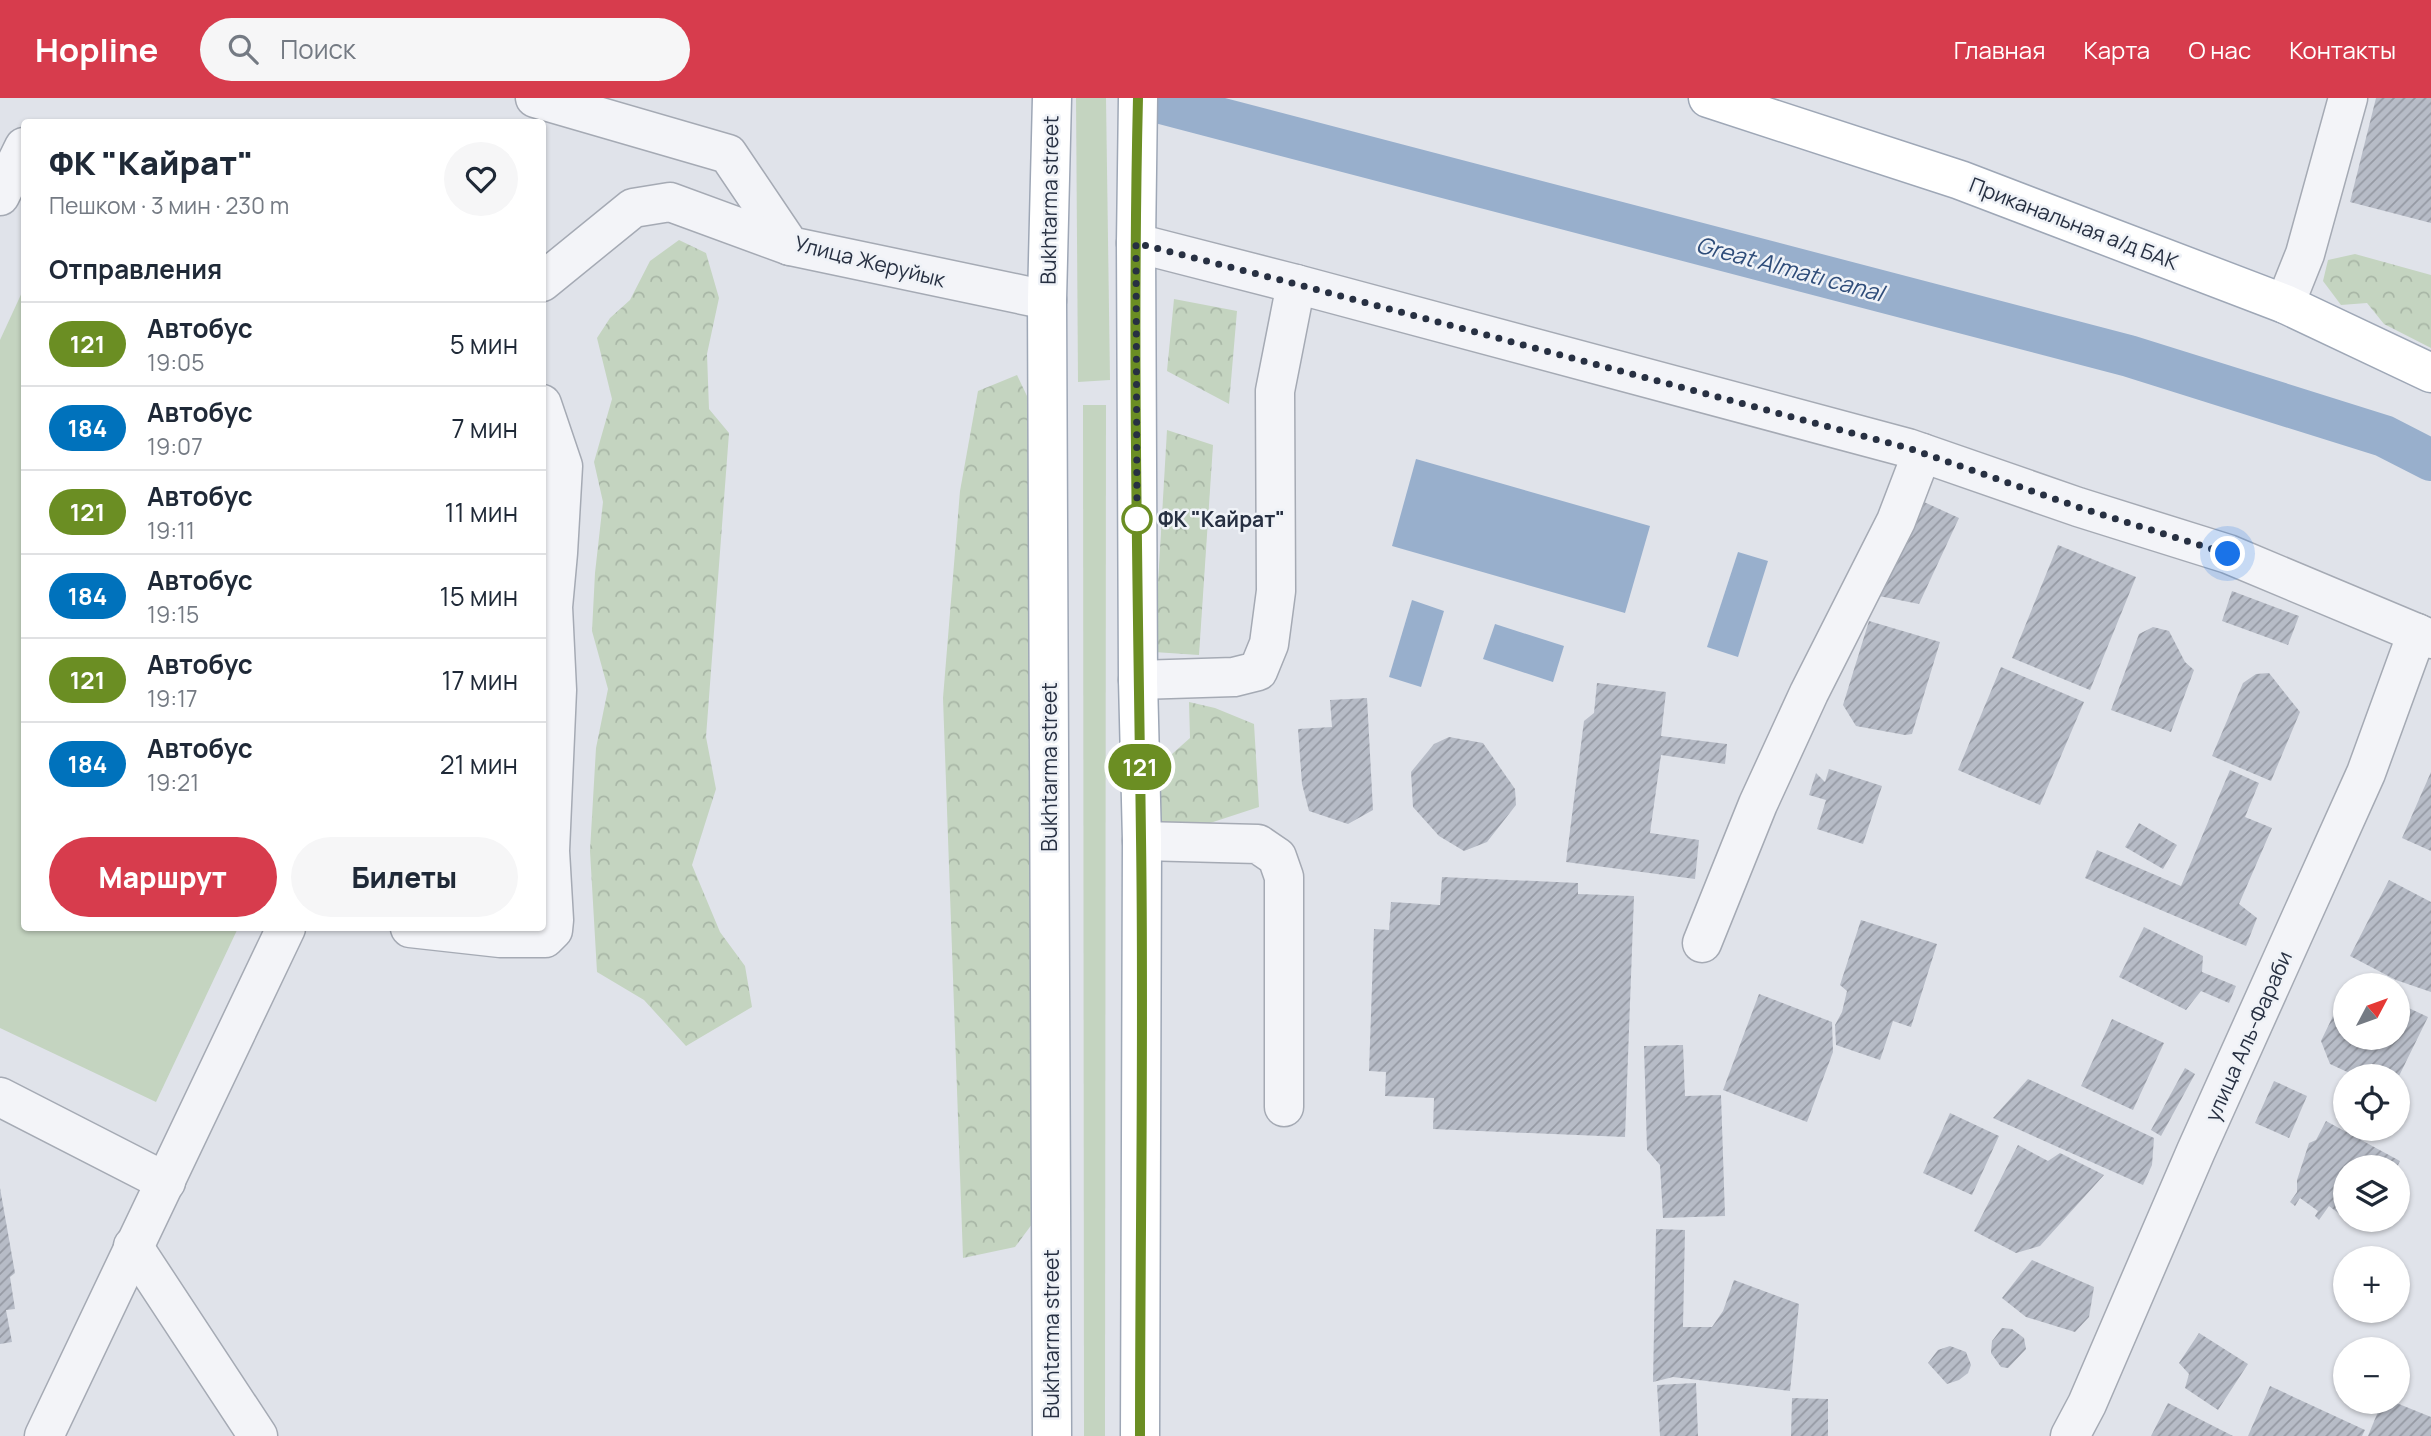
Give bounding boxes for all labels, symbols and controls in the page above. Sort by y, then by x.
search box [200,18,690,81]
text: Hopline [35,27,158,72]
icon: search [224,30,262,68]
text: Поиск [280,31,356,67]
text: Главная [1954,33,2045,66]
text: Карта [2083,33,2150,66]
text: О нас [2188,33,2251,66]
text: Контакты [2289,33,2396,66]
street label: Bukhtarma street [1034,115,1064,285]
text: ФК "Кайрат" [49,140,253,185]
button: heart [444,142,518,216]
street label: Приканальная а/д БАК [1966,170,2183,276]
text: Пешком · 3 мин · 230 m [49,189,289,221]
water label: Great Almatı canal [1693,228,1890,309]
street label: Улица Жеруйык [792,229,949,293]
text: Отправления [49,251,222,287]
text: Автобус [147,310,253,346]
text: 5 мин [450,326,518,362]
text: 121 [70,327,105,360]
text: 19:05 [147,346,204,378]
text: Автобус [147,394,253,430]
text: 7 мин [452,410,518,446]
text: 184 [68,411,107,444]
text: 19:07 [147,430,203,462]
text: Автобус [147,478,253,514]
text: 11 мин [444,494,518,530]
text: 121 [70,495,105,528]
marker: ФК "Кайрат" [1122,504,1152,534]
place label: ФК "Кайрат" [1158,505,1285,533]
text: 19:11 [147,514,195,546]
your location [2210,536,2245,571]
text: Автобус [147,562,253,598]
text: 15 мин [440,578,518,614]
text: 184 [68,579,107,612]
text: 19:15 [147,598,199,630]
text: Автобус [147,646,253,682]
text: 17 мин [441,662,518,698]
text: 121 [70,663,105,696]
text: 19:17 [147,682,198,714]
street label: Bukhtarma street [1035,682,1063,852]
text: Автобус [147,730,253,766]
line badge: 121 [1100,744,1180,790]
text: 21 мин [440,746,518,782]
text: 184 [68,747,107,780]
text: 121 [1122,750,1158,783]
text: 19:21 [147,766,199,798]
button: Маршрут [49,837,277,917]
button: Билеты [291,837,518,917]
street label: улица Аль-Фараби [2198,946,2298,1126]
north arrow [2333,973,2410,1050]
map controls [2333,973,2410,1414]
button: locate [2333,1064,2410,1141]
button: layers [2333,1155,2410,1232]
button: + [2333,1246,2410,1323]
street label: Bukhtarma street [1037,1249,1065,1419]
button: − [2333,1337,2410,1414]

